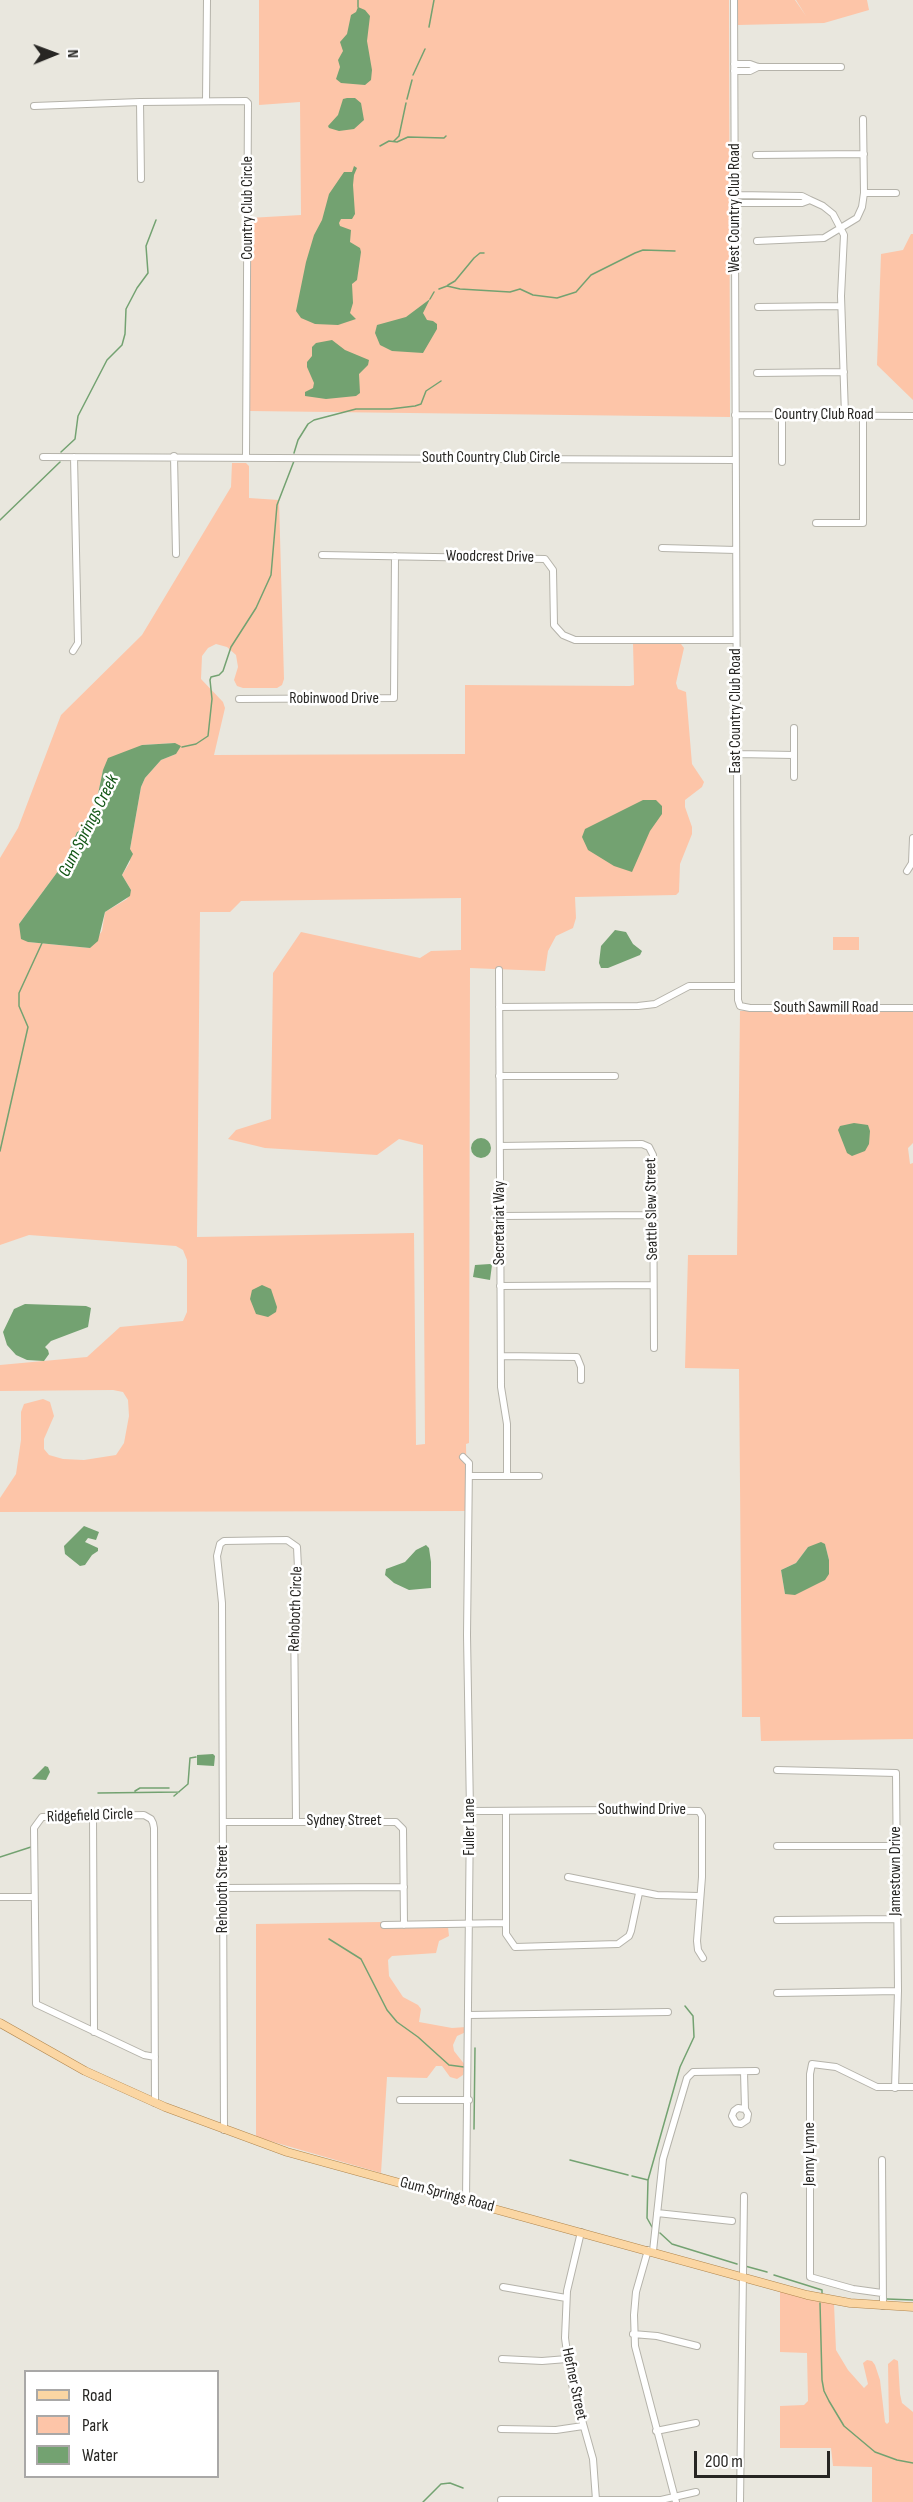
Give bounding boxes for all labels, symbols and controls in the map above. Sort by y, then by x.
north arrow [24,24,84,84]
text: N [63,49,82,58]
street label: West Country Club Road [725,143,745,273]
street label: Country Club Circle [238,156,258,260]
street label: Country Club Road [774,405,874,425]
street label: South Country Club Circle [422,448,560,468]
street label: Woodcrest Drive [446,547,534,567]
street label: East Country Club Road [726,648,746,774]
street label: Robinwood Drive [289,689,379,709]
water label: Gum Springs Creek [54,771,124,881]
street label: South Sawmill Road [774,998,878,1018]
street label: Seattle Slew Street [642,1158,662,1260]
street label: Secretariat Way [490,1181,510,1265]
street label: Rehoboth Circle [285,1566,307,1652]
street label: Fuller Lane [460,1798,480,1856]
street label: Southwind Drive [598,1800,686,1820]
street label: Ridgefield Circle [47,1805,133,1827]
street label: Sydney Street [306,1811,382,1831]
street label: Jamestown Drive [886,1826,906,1916]
street label: Rehoboth Street [213,1845,233,1933]
street label: Jenny Lynne [800,2122,820,2186]
street label: Gum Springs Road [398,2173,496,2217]
street label: Hefner Street [557,2346,591,2422]
legend [24,2370,219,2478]
text: Road [82,2385,112,2406]
text: Park [82,2415,108,2436]
scale bar [697,2439,834,2477]
text: Water [82,2445,118,2466]
text: 200 m [705,2451,743,2472]

